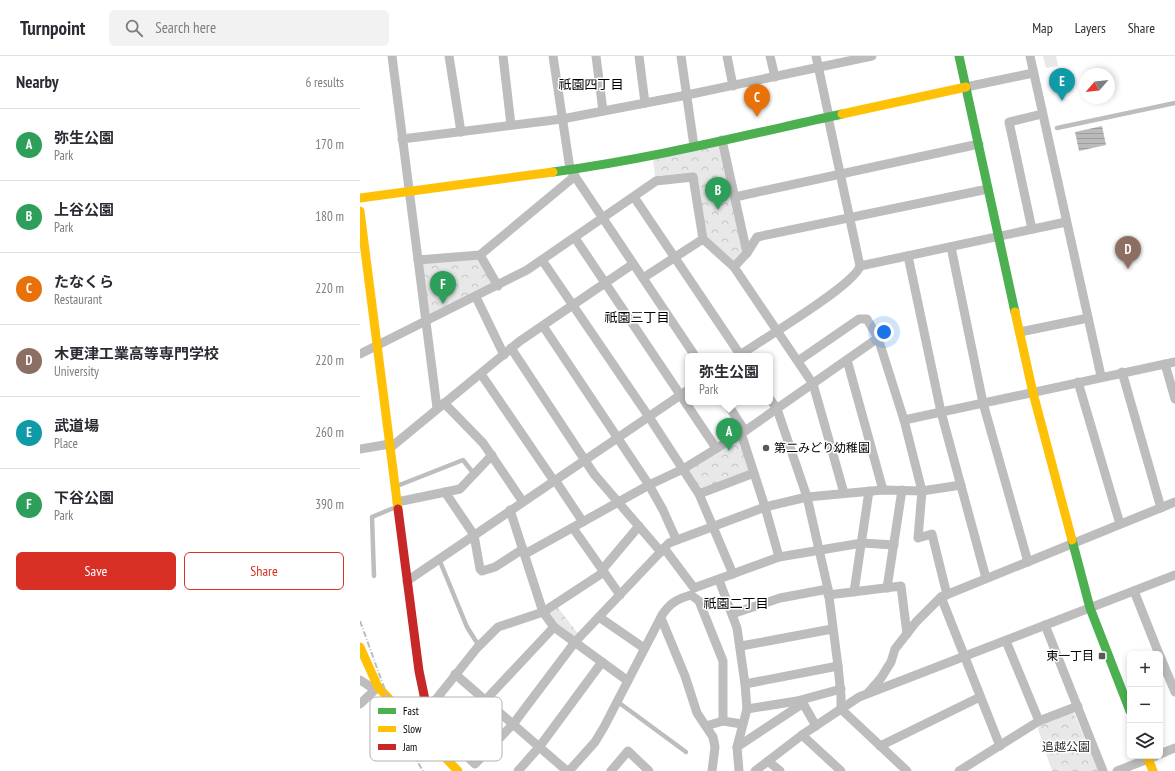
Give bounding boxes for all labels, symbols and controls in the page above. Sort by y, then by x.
search box [109,10,389,46]
text: Turnpoint [20,16,85,40]
icon: search [123,17,145,39]
text: Search here [155,18,216,37]
text: Map [1032,19,1053,37]
text: Layers [1075,19,1106,37]
text: Share [1128,19,1155,37]
pin: E [1049,68,1075,101]
north arrow [1079,68,1115,104]
text: Nearby [16,71,59,93]
text: 6 results [305,74,344,91]
district label: 祇園四丁目 [558,76,624,93]
pin: C [744,84,770,117]
text: 弥生公園 [54,128,114,147]
text: A [26,136,32,153]
text: 170 m [315,136,344,153]
text: Park [54,147,73,164]
pin: B [705,177,731,210]
text: 上谷公園 [54,200,114,219]
text: B [26,208,32,225]
text: 180 m [315,208,344,225]
text: Park [54,219,73,236]
pin: D [1115,236,1141,269]
pin: F [430,271,456,304]
text: たなくら [54,272,114,291]
text: C [26,280,32,297]
text: 220 m [315,280,344,297]
text: Restaurant [54,291,102,308]
district label: 祇園三丁目 [604,309,670,326]
your location [874,322,894,342]
text: 木更津工業高等専門学校 [54,344,219,363]
text: D [26,352,32,369]
text: 220 m [315,352,344,369]
popup [685,353,773,405]
text: 弥生公園 [699,362,759,381]
text: University [54,363,99,380]
text: Park [699,381,718,398]
text: 武道場 [54,416,99,435]
pin: A [716,418,742,451]
text: E [26,424,32,441]
text: 260 m [315,424,344,441]
text: Place [54,435,78,452]
place label: 第二みどり幼稚園 [774,440,870,455]
marker: 第二みどり幼稚園 [761,443,771,453]
text: 下谷公園 [54,488,114,507]
text: F [26,496,32,513]
text: 390 m [315,496,344,513]
text: Park [54,507,73,524]
button: Save [16,552,176,590]
button: Share [184,552,344,590]
district label: 祇園二丁目 [703,595,769,612]
place label: 東一丁目 [1046,648,1094,663]
marker: 東一丁目 [1097,651,1107,661]
map controls [1127,651,1163,759]
button: + [1127,651,1163,687]
button: − [1127,687,1163,723]
legend [370,697,502,761]
text: Fast [403,704,419,718]
text: Slow [403,722,422,736]
button: layers [1127,723,1163,759]
park label: 追越公園 [1042,739,1090,754]
text: Jam [402,740,417,754]

